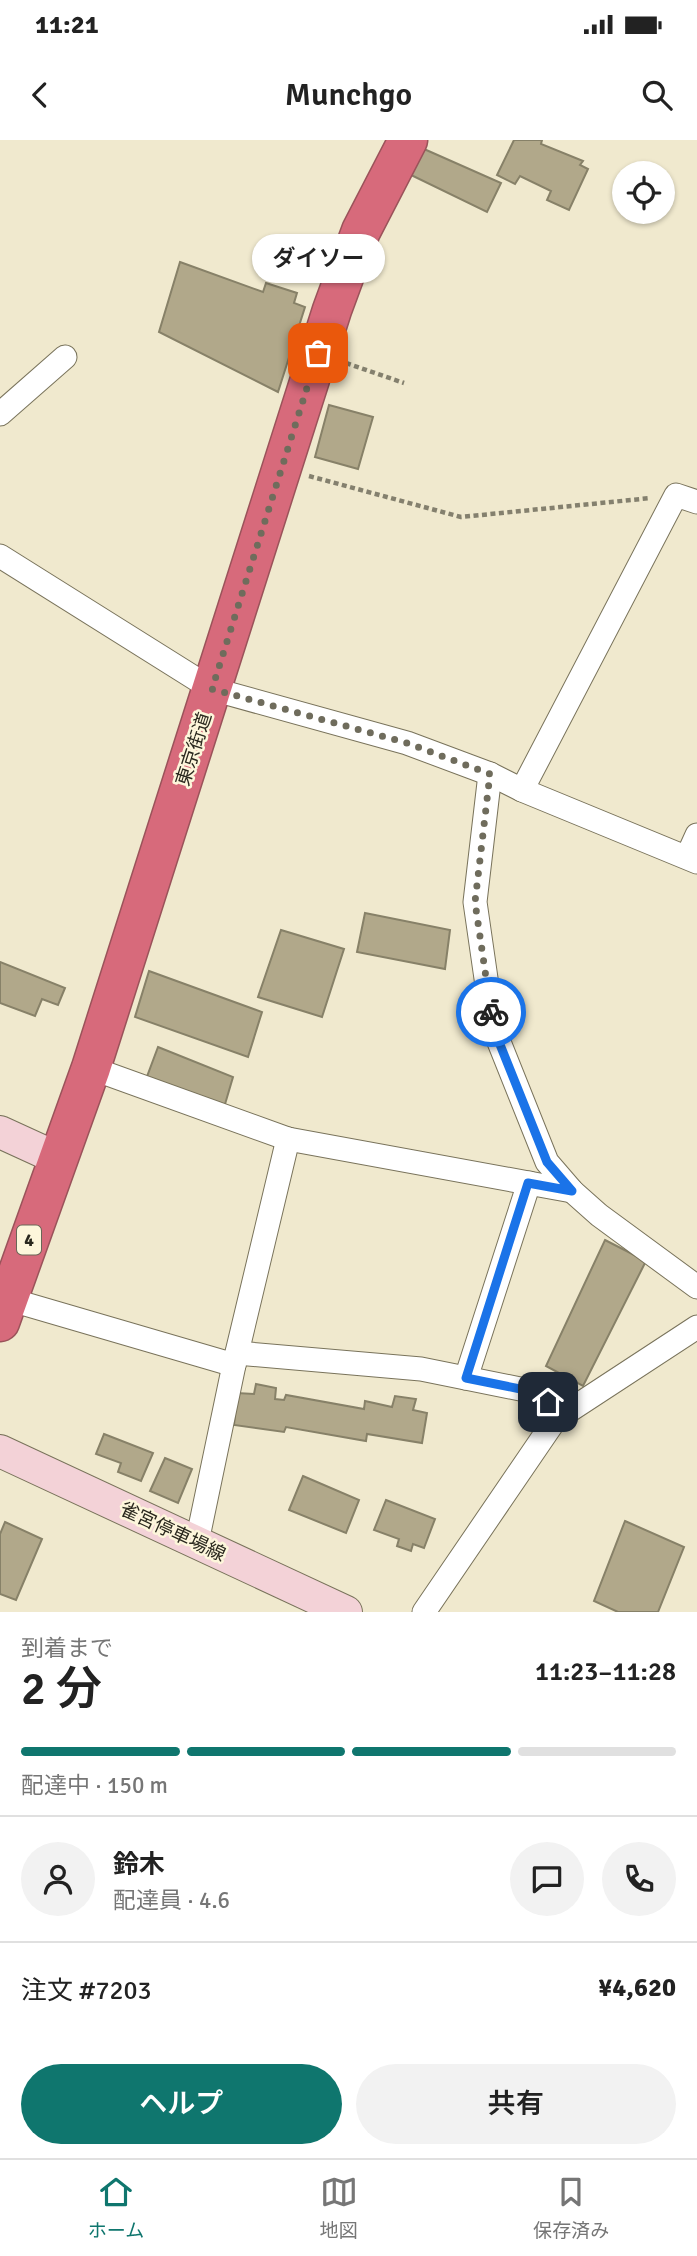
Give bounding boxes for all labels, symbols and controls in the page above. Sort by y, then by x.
text: 11:21 [35,9,99,41]
text: Munchgo [285,75,412,114]
icon: back [21,76,59,114]
icon: search [638,76,676,114]
map controls [612,161,675,224]
button: locate [612,161,675,224]
callout: ダイソー [252,234,384,283]
text: ダイソー [273,244,365,273]
pin [288,323,348,383]
icon: bag [299,334,337,372]
street label: 東京街道 [171,709,217,789]
courier [456,977,526,1047]
icon: bike [472,993,510,1031]
road number: 4 [17,1226,41,1254]
pin [518,1372,578,1432]
icon: home [529,1383,567,1421]
street label: 雀宮停車場線 [116,1497,229,1567]
text: 到着まで [21,1634,113,1663]
text: 11:23–11:28 [535,1656,676,1688]
text: 2 分 [21,1661,102,1717]
text: 配達中 · 150 m [21,1771,168,1800]
button: person [21,1842,95,1916]
button: chat [510,1842,584,1916]
button: phone [602,1842,676,1916]
text: 鈴木 [113,1849,165,1881]
text: 配達員 · 4.6 [113,1886,230,1915]
text: ¥4,620 [598,1972,676,2004]
text: 注文 #7203 [21,1975,152,2007]
button: ヘルプ [21,2064,342,2144]
button: 共有 [356,2064,676,2144]
tab: ホーム [88,2173,144,2243]
tab: 地図 [320,2173,358,2243]
tab: 保存済み [533,2173,609,2243]

